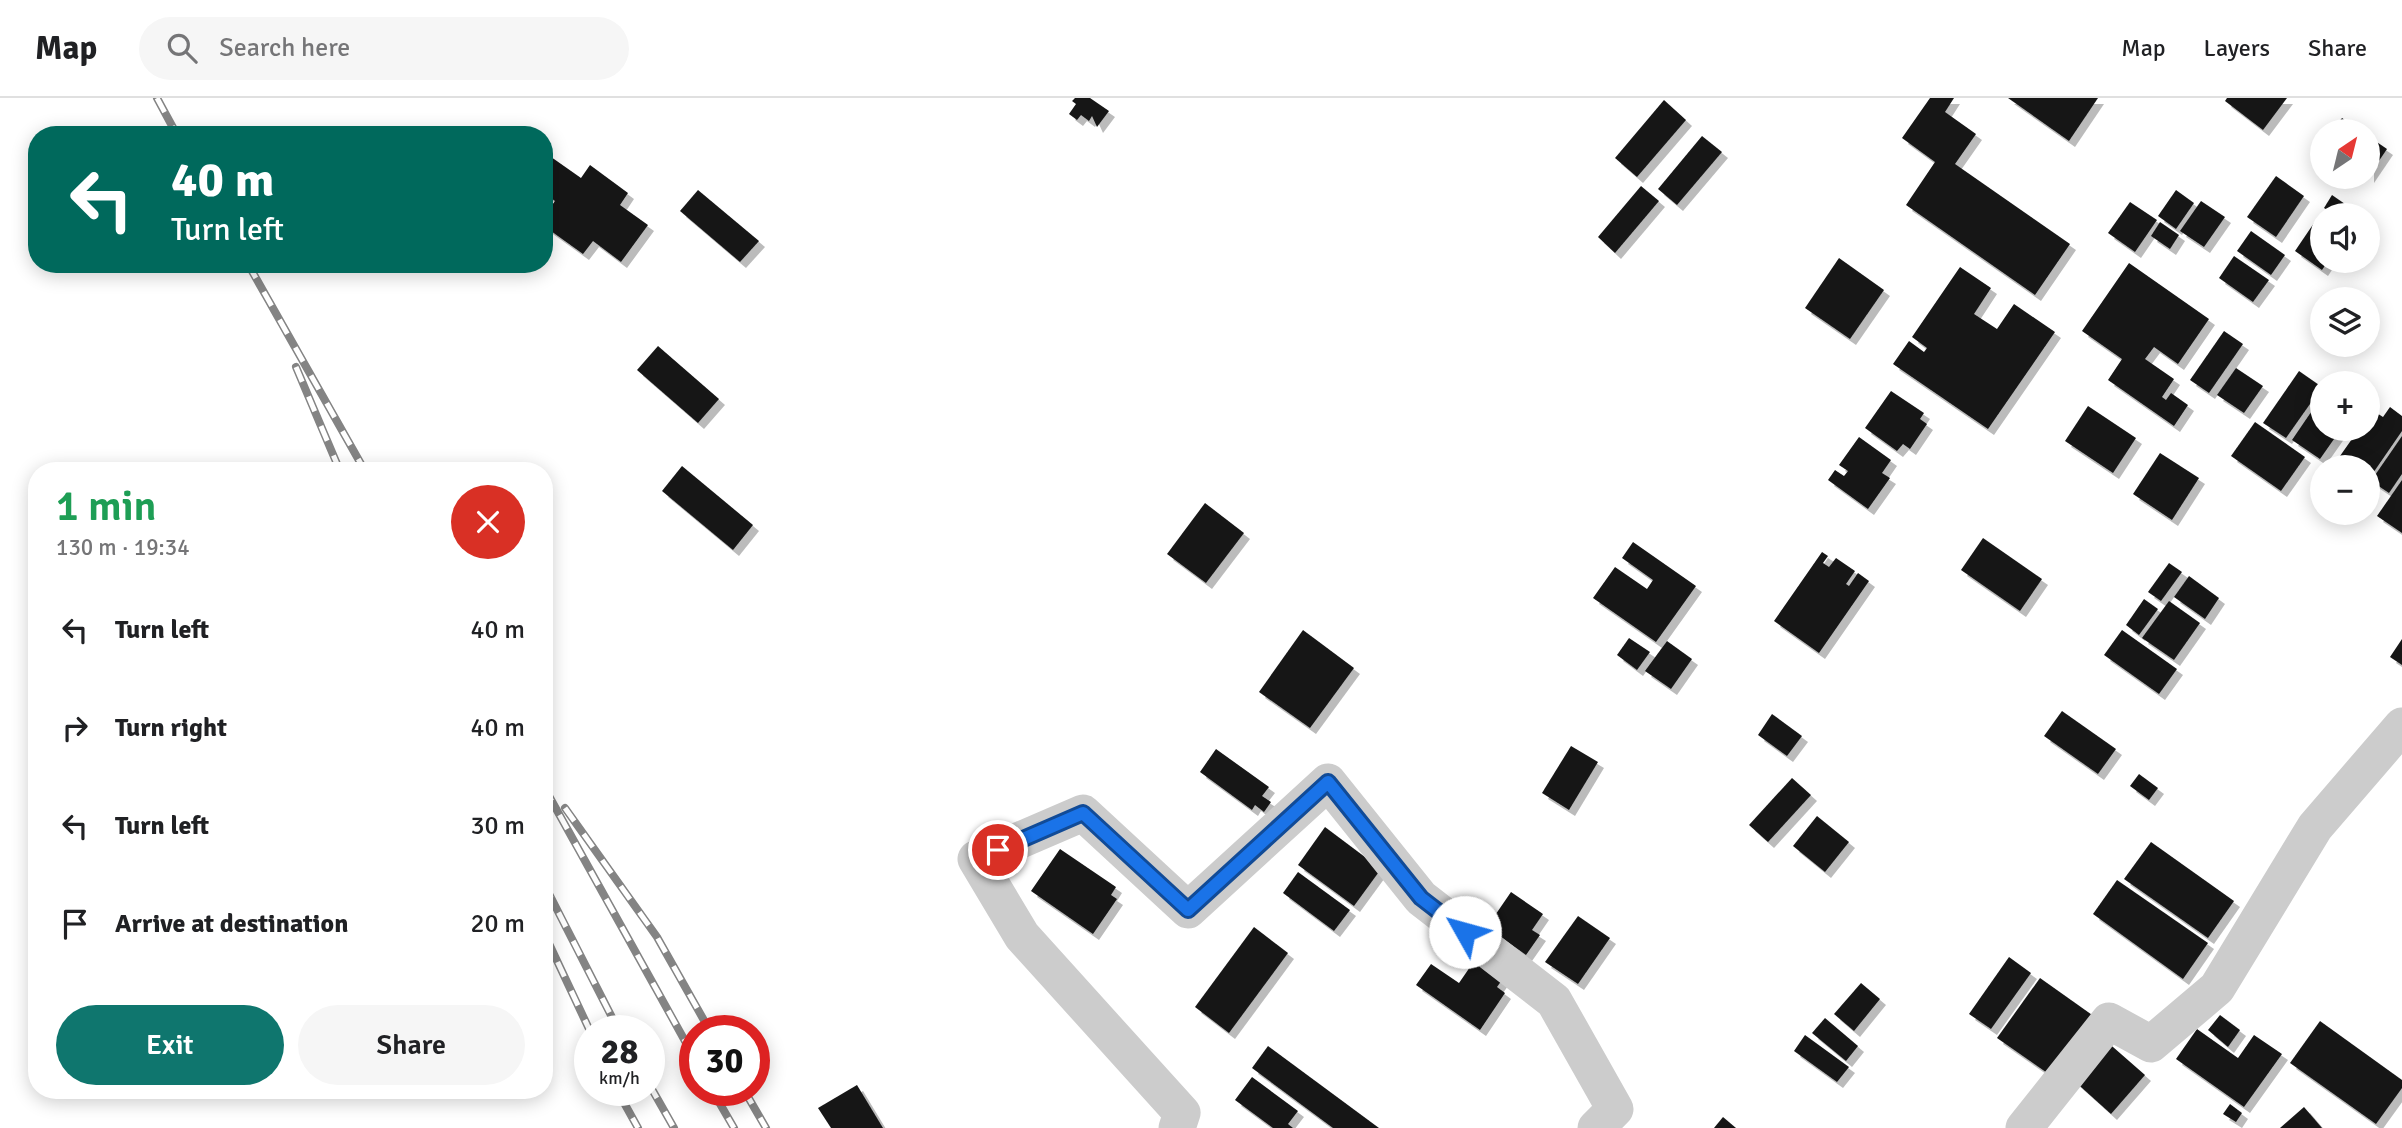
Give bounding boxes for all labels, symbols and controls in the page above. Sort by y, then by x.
search box [139,17,629,80]
text: Map [35,28,97,69]
icon: search [163,29,201,67]
text: Search here [219,32,350,64]
text: Map [2121,33,2166,63]
text: Layers [2204,33,2270,63]
text: Share [2308,33,2367,63]
north arrow [2310,119,2380,189]
map controls [2310,119,2380,525]
text: 40 m [171,150,274,210]
icon: left [56,154,147,245]
button: sound [2310,203,2380,273]
text: Turn left [171,210,284,249]
button: layers [2310,287,2380,357]
button: + [2310,371,2380,441]
button: − [2310,455,2380,525]
text: 1 min [56,481,157,532]
button: close [451,485,525,559]
text: 130 m · 19:34 [56,533,190,562]
icon: left [56,611,94,649]
text: Turn left [115,614,209,646]
text: 40 m [470,614,525,646]
icon: right [56,709,94,747]
text: Turn right [115,712,227,744]
text: 40 m [470,712,525,744]
icon: left [56,807,94,845]
text: Turn left [115,810,209,842]
text: 30 m [470,810,525,842]
pin [968,820,1028,880]
icon: arrive [979,831,1017,869]
position arrow [1428,895,1502,969]
icon: arrive [56,905,94,943]
text: Arrive at destination [115,908,348,940]
text: 20 m [470,908,525,940]
button: Exit [56,1005,284,1085]
button: Share [298,1005,525,1085]
speed limit sign: 30 [679,1015,770,1106]
text: 28 [601,1030,638,1073]
text: km/h [599,1067,640,1089]

